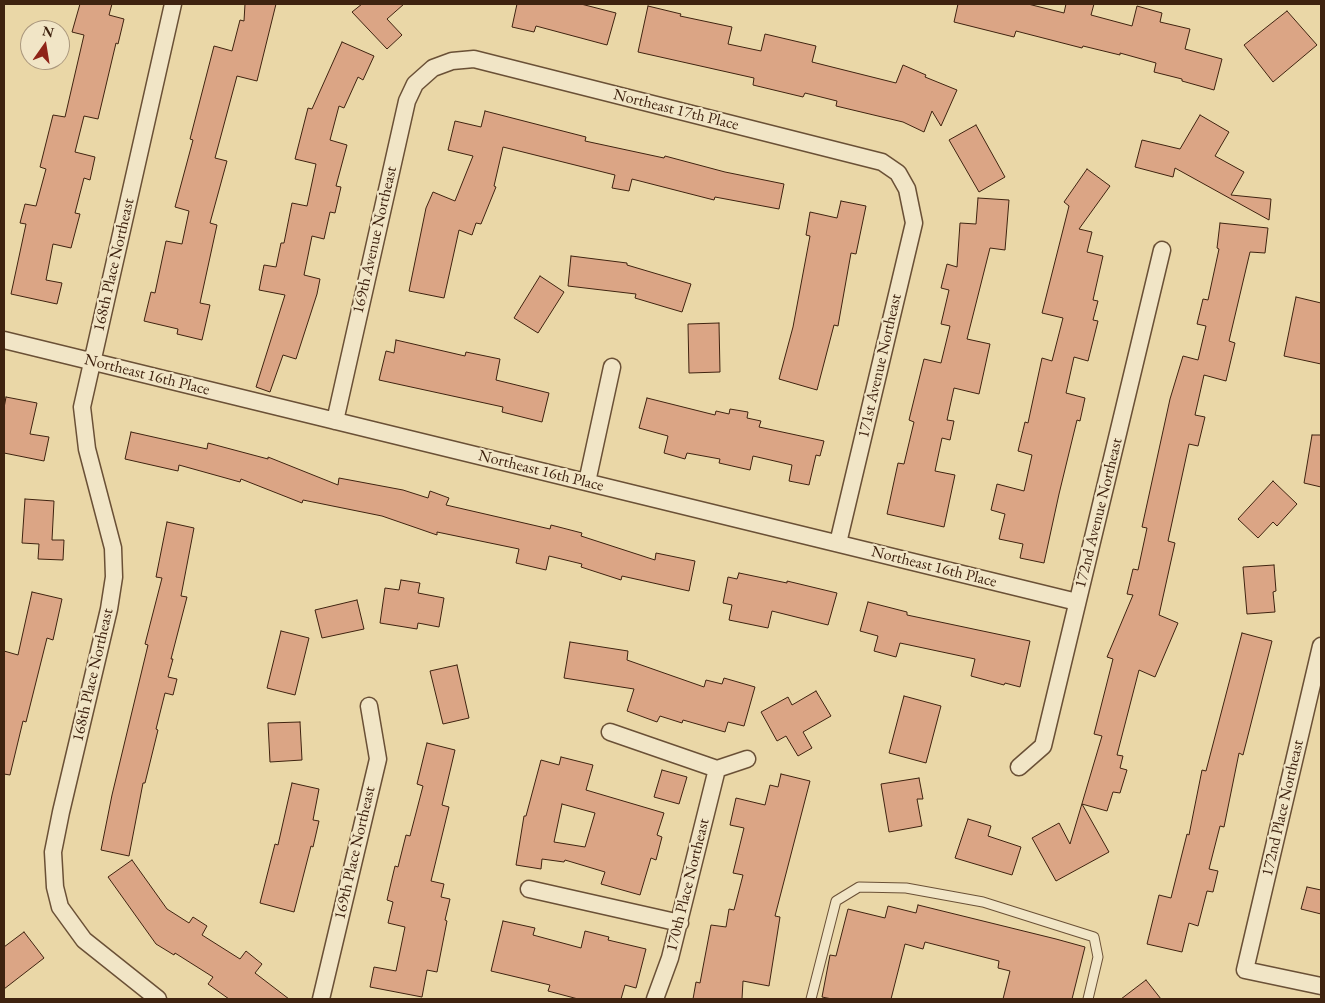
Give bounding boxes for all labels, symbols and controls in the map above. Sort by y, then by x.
north arrow [20,20,70,70]
text: N [41,21,56,41]
street label: Northeast 17th Place [611,85,741,135]
street label: 169th Avenue Northeast [349,164,401,316]
street label: 168th Place Northeast [89,196,139,334]
street label: 171st Avenue Northeast [854,292,906,440]
street label: Northeast 16th Place [82,350,212,400]
street label: 172nd Avenue Northeast [1071,436,1127,590]
street label: Northeast 16th Place [476,446,606,496]
street label: Northeast 16th Place [869,542,999,592]
street label: 168th Place Northeast [68,606,118,744]
street label: 172nd Place Northeast [1258,738,1308,878]
street label: 169th Place Northeast [330,784,380,922]
street label: 170th Place Northeast [662,817,714,953]

